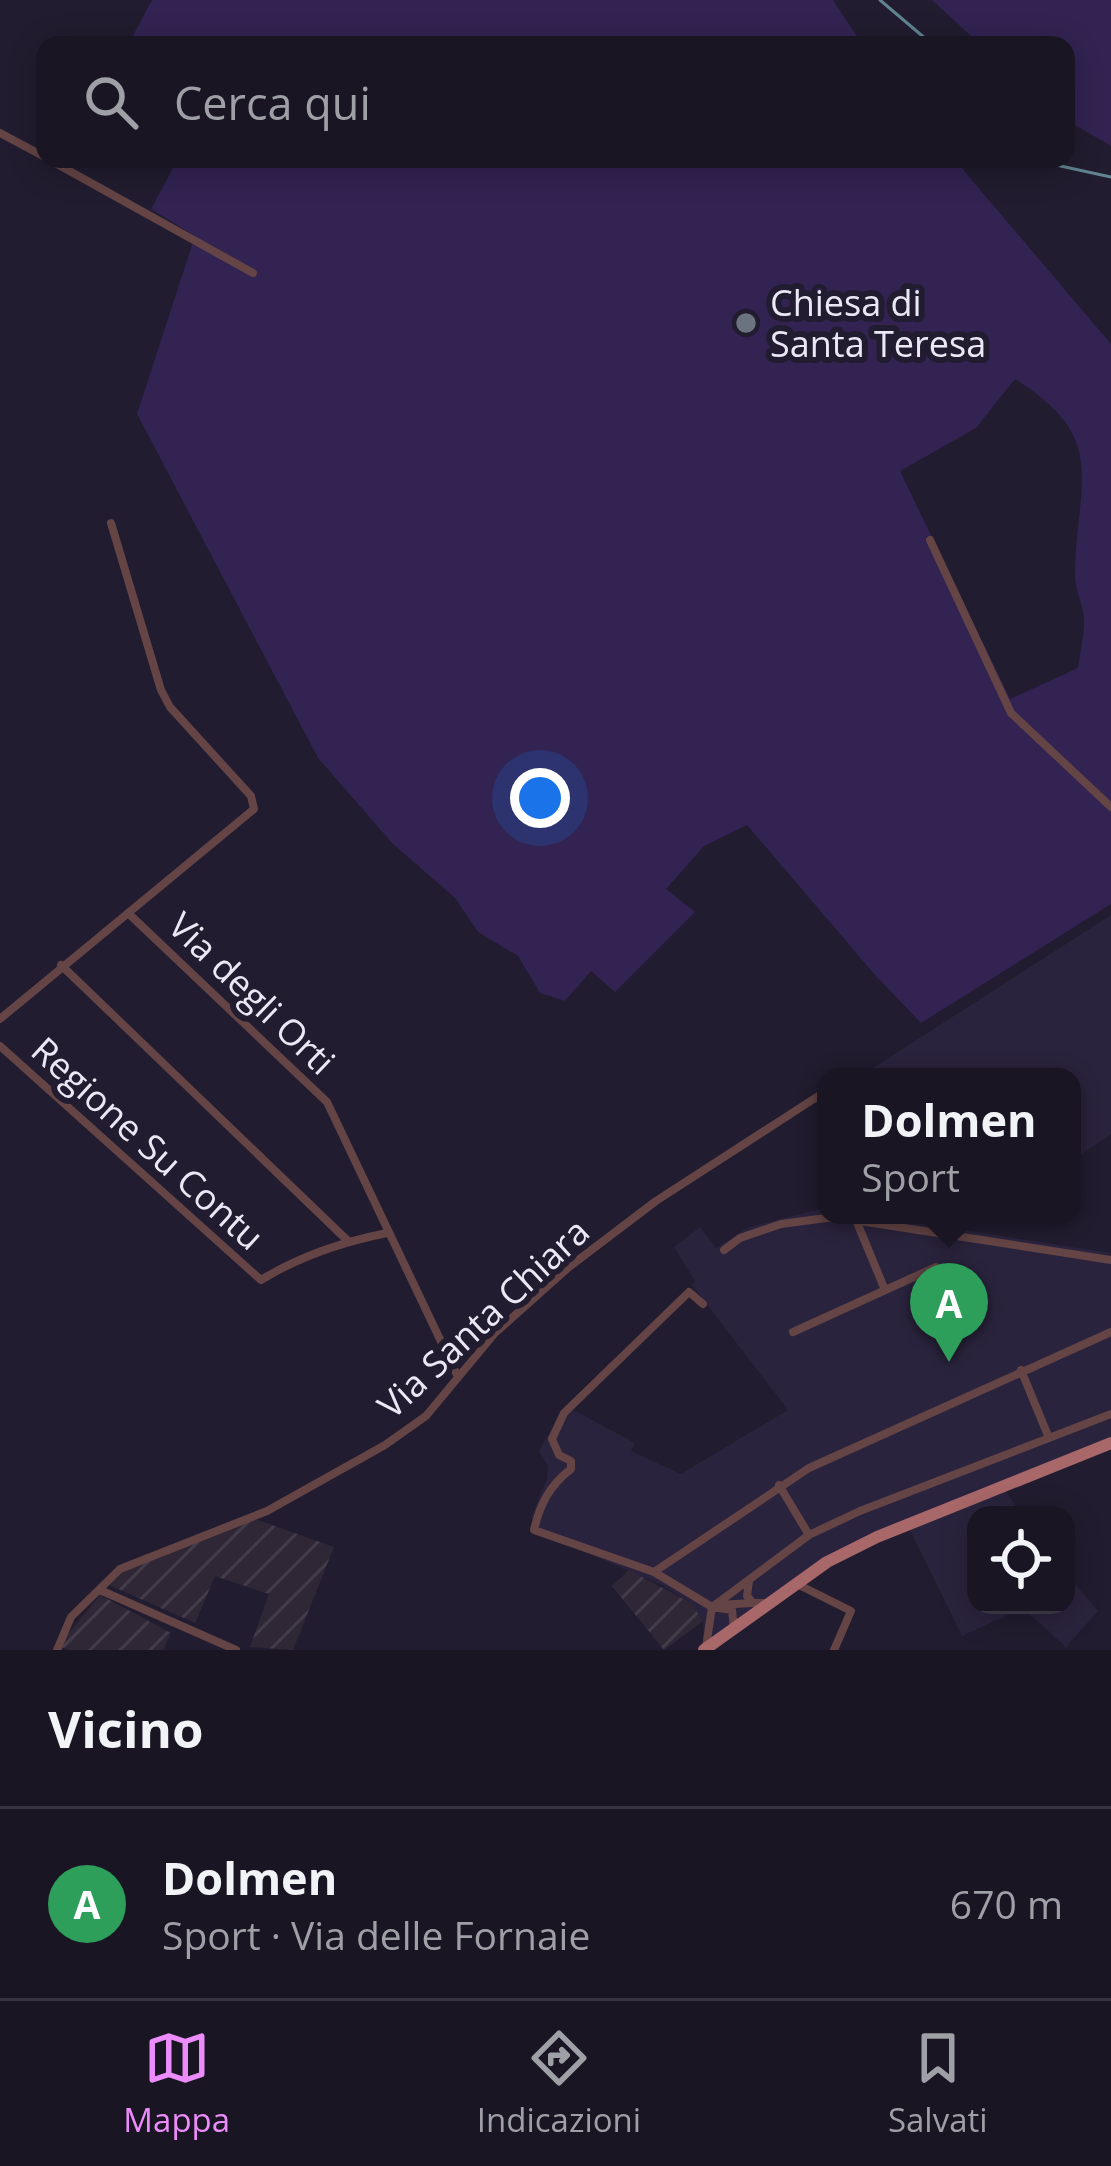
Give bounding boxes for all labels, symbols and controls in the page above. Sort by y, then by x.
search box [36,36,1075,168]
icon: search [78,69,144,135]
text: Cerca qui [174,72,371,133]
place label: Chiesa di Santa Teresa [770,278,986,368]
marker: Chiesa di Santa Teresa [733,310,759,336]
your location [510,768,570,828]
street label: Via degli Orti [158,901,346,1085]
street label: Regione Su Contu [21,1025,275,1261]
popup [817,1068,1081,1224]
text: Dolmen [861,1089,1037,1150]
text: Sport [861,1150,960,1203]
street label: Via Santa Chiara [367,1207,599,1429]
pin: A [910,1263,988,1362]
map controls [967,1506,1075,1614]
button: locate [967,1506,1075,1614]
text: Vicino [48,1693,204,1763]
text: Dolmen [162,1847,337,1908]
text: A [74,1877,100,1930]
text: 670 m [950,1877,1063,1930]
text: Sport · Via delle Fornaie [162,1908,590,1961]
tab: Mappa [123,2025,230,2142]
tab: Indicazioni [477,2025,641,2142]
tab: Salvati [888,2025,988,2142]

